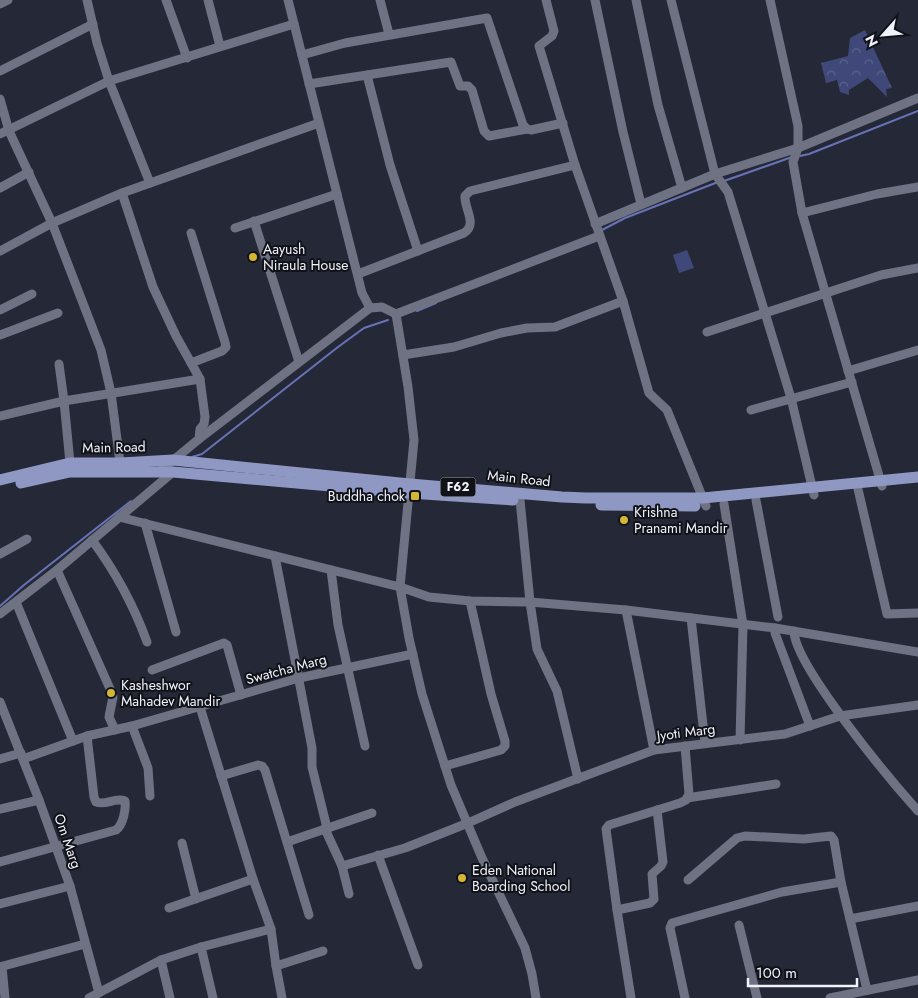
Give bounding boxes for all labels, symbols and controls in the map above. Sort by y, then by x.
north arrow [858,10,908,60]
text: N [860,31,883,50]
place label: Aayush Niraula House [263,239,348,275]
marker: Aayush Niraula House [247,251,259,263]
street label: Main Road [82,436,146,458]
street label: Main Road [486,465,552,491]
road number: F62 [440,478,476,497]
place label: Buddha chok [328,486,406,506]
marker: Buddha chok [409,490,421,502]
place label: Krishna Pranami Mandir [634,502,728,538]
marker: Krishna Pranami Mandir [618,514,630,526]
street label: Swatcha Marg [243,649,329,689]
place label: Kasheshwor Mahadev Mandir [121,675,221,711]
marker: Kasheshwor Mahadev Mandir [105,687,117,699]
street label: Jyoti Marg [654,718,716,746]
street label: Om Marg [49,811,87,871]
place label: Eden National Boarding School [472,860,570,896]
marker: Eden National Boarding School [456,872,468,884]
scale bar [748,956,857,988]
text: 100 m [756,962,797,984]

